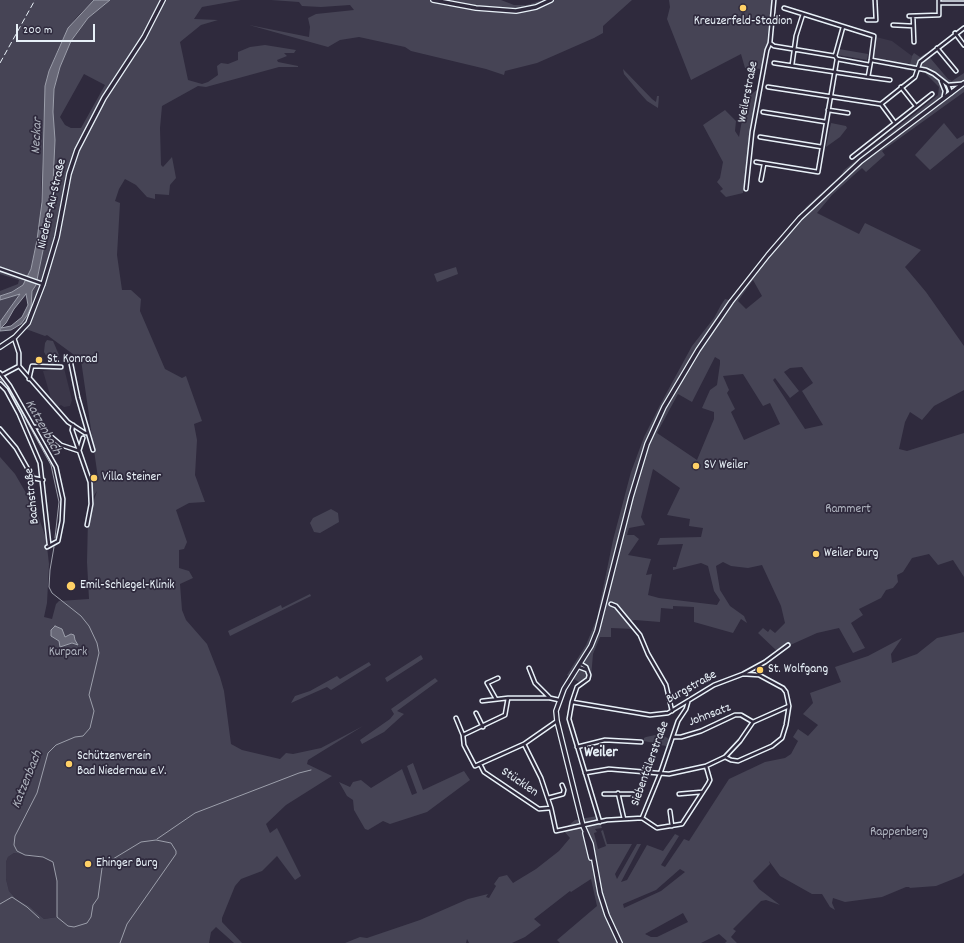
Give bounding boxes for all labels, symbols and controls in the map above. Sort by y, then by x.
marker: Kreuzerfeld-Stadion [738,3,748,13]
place label: Kreuzerfeld-Stadion [694,14,792,30]
scale bar [18,16,97,42]
text: 200 m [23,22,52,39]
street label: Weilerstraße [735,60,763,124]
water label: Neckar [29,117,47,155]
street label: Niedere-Au-Straße [35,158,71,250]
place label: St. Konrad [47,352,97,368]
marker: St. Konrad [34,355,44,365]
water label: Katzenbach [20,397,64,459]
place label: SV Weiler [704,458,748,474]
marker: SV Weiler [691,461,701,471]
street label: Bachstraße [22,467,44,525]
place label: Villa Steiner [102,470,161,486]
marker: Villa Steiner [89,473,99,483]
park label: Rammert [825,502,871,518]
place label: Weiler Burg [824,546,878,562]
marker: Weiler Burg [811,549,821,559]
place label: Emil-Schlegel-Klinik [80,578,175,594]
marker: Emil-Schlegel-Klinik [65,580,77,592]
park label: Kurpark [49,645,87,661]
place label: St. Wolfgang [768,662,828,678]
marker: St. Wolfgang [755,665,765,675]
street label: Burgstraße [664,668,720,708]
street label: Johnsatz [687,701,733,731]
street label: Siebentälerstraße [628,719,674,809]
district label: Weiler [584,745,618,763]
water label: Katzenbach [9,749,47,811]
place label: Schützenverein Bad Niedernau e.V. [77,749,166,780]
marker: Schützenverein Bad Niedernau e.V. [64,759,74,769]
street label: Stücklen [497,765,541,801]
park label: Rappenberg [870,825,928,841]
place label: Ehinger Burg [96,856,158,872]
marker: Ehinger Burg [83,859,93,869]

